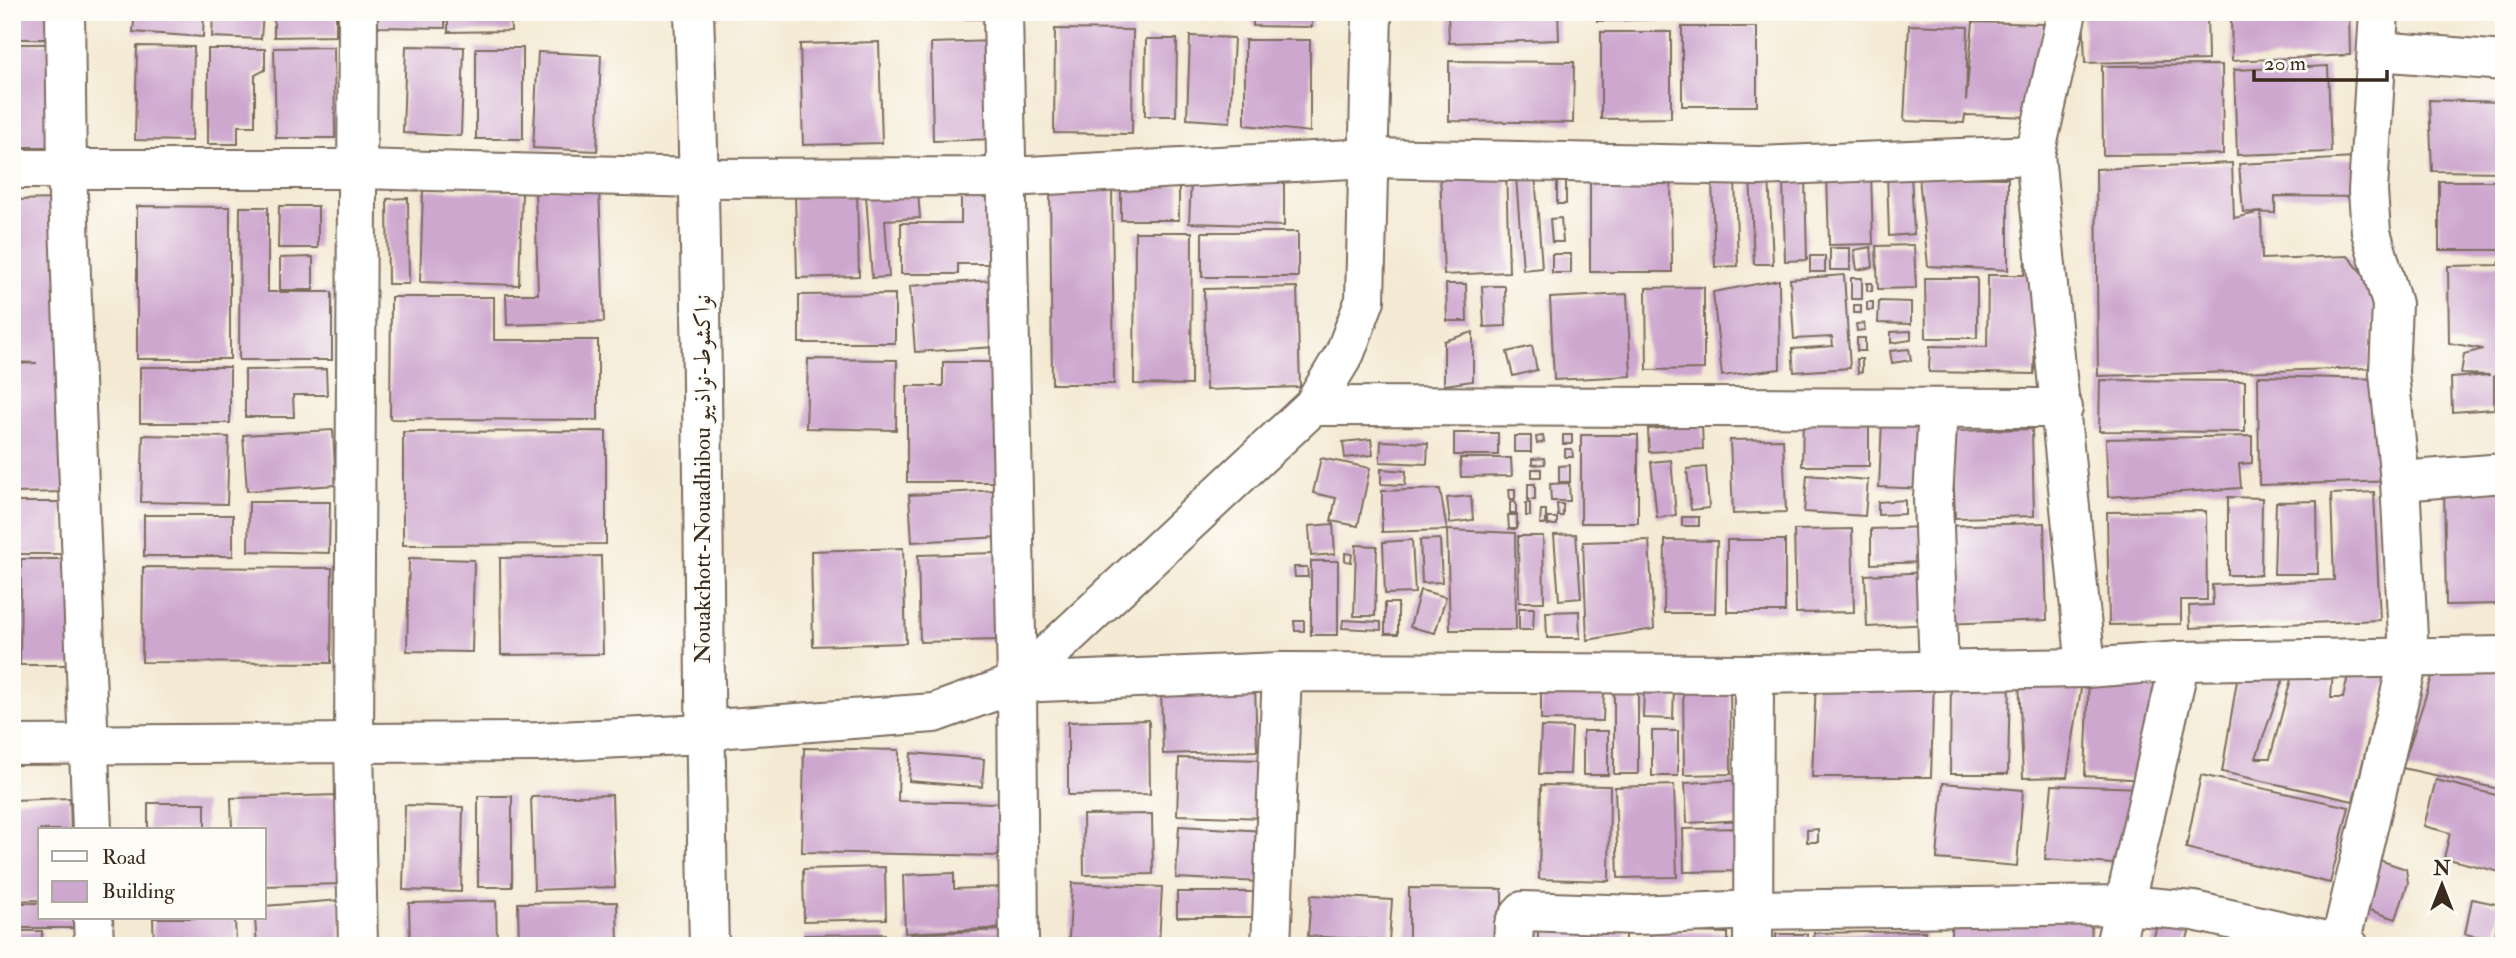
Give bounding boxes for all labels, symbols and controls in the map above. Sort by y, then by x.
scale bar [2254,38,2386,82]
text: 20 m [2264,50,2306,77]
street label: Nouakchott-Nouadhibou نواكشوط-نواذيبو [688,295,717,663]
legend [38,828,266,920]
text: Road [102,844,147,871]
north arrow [2408,850,2478,920]
text: N [2432,857,2451,881]
text: Building [102,878,175,905]

